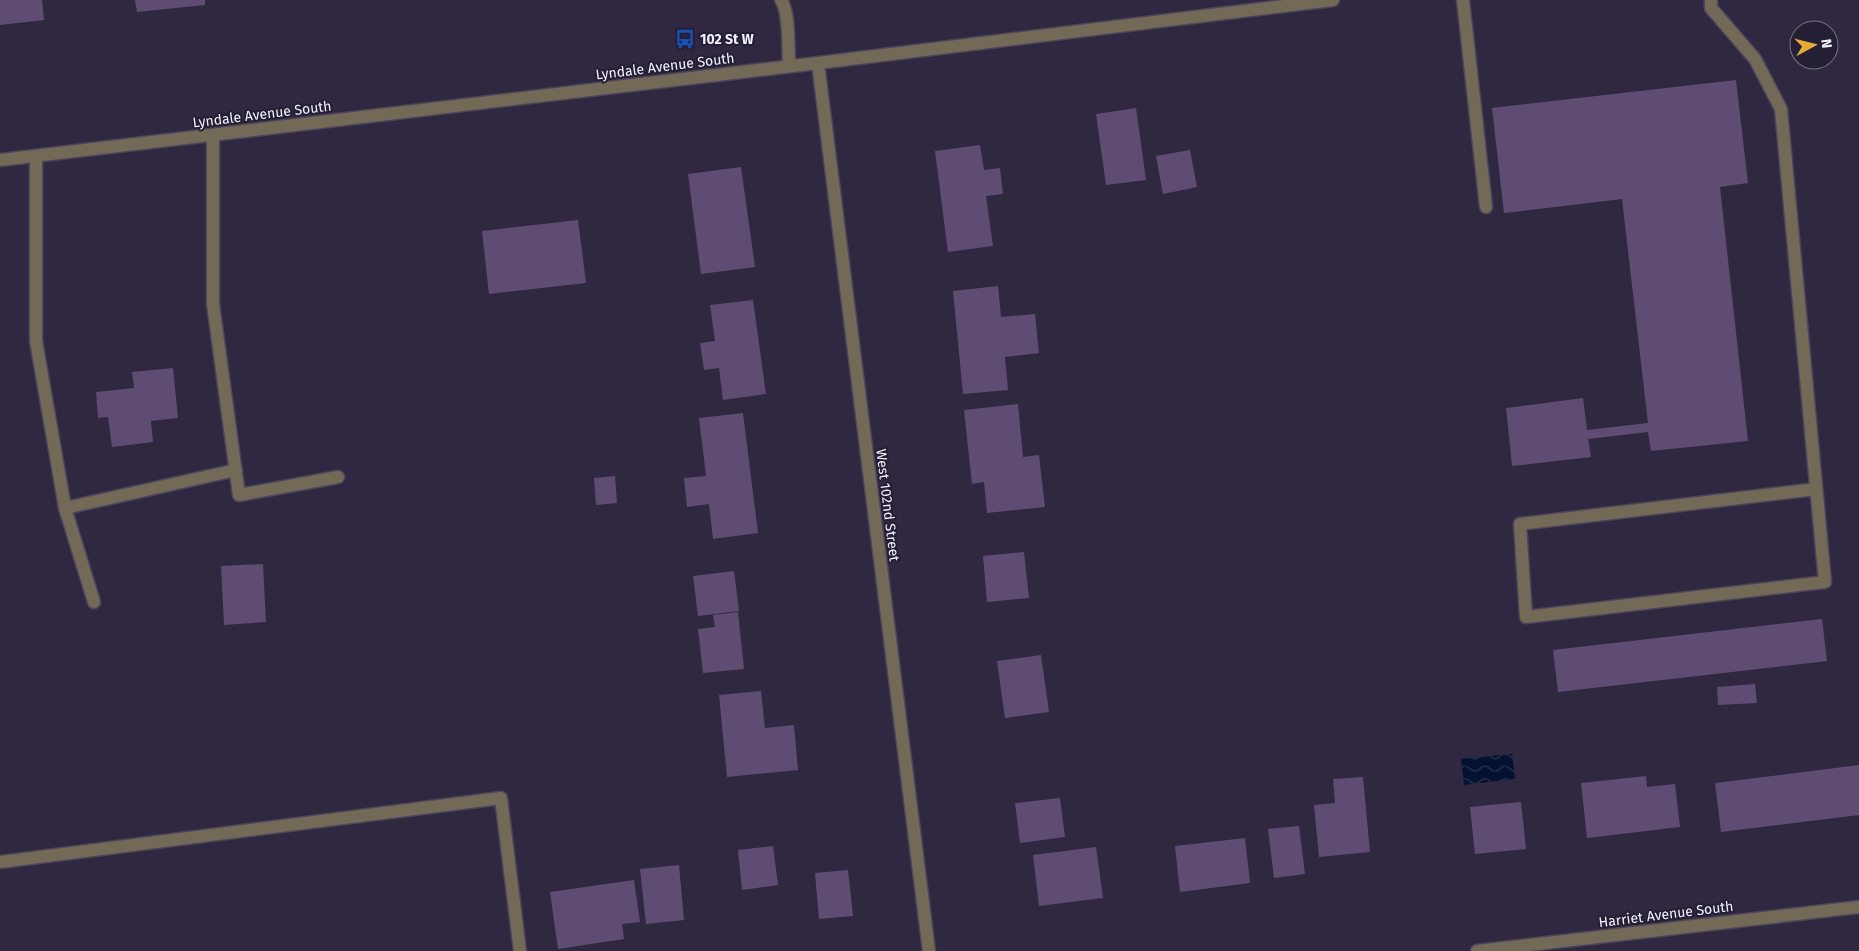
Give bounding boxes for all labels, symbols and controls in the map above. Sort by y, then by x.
north arrow [1789,20,1839,70]
bus stop icon: 102 St W [674,28,696,50]
place label: 102 St W [700,31,754,48]
text: N [1817,38,1835,49]
street label: Lyndale Avenue South [595,50,735,83]
street label: Lyndale Avenue South [192,98,332,131]
street label: West 102nd Street [872,448,903,563]
street label: Harriet Avenue South [1598,898,1734,931]

